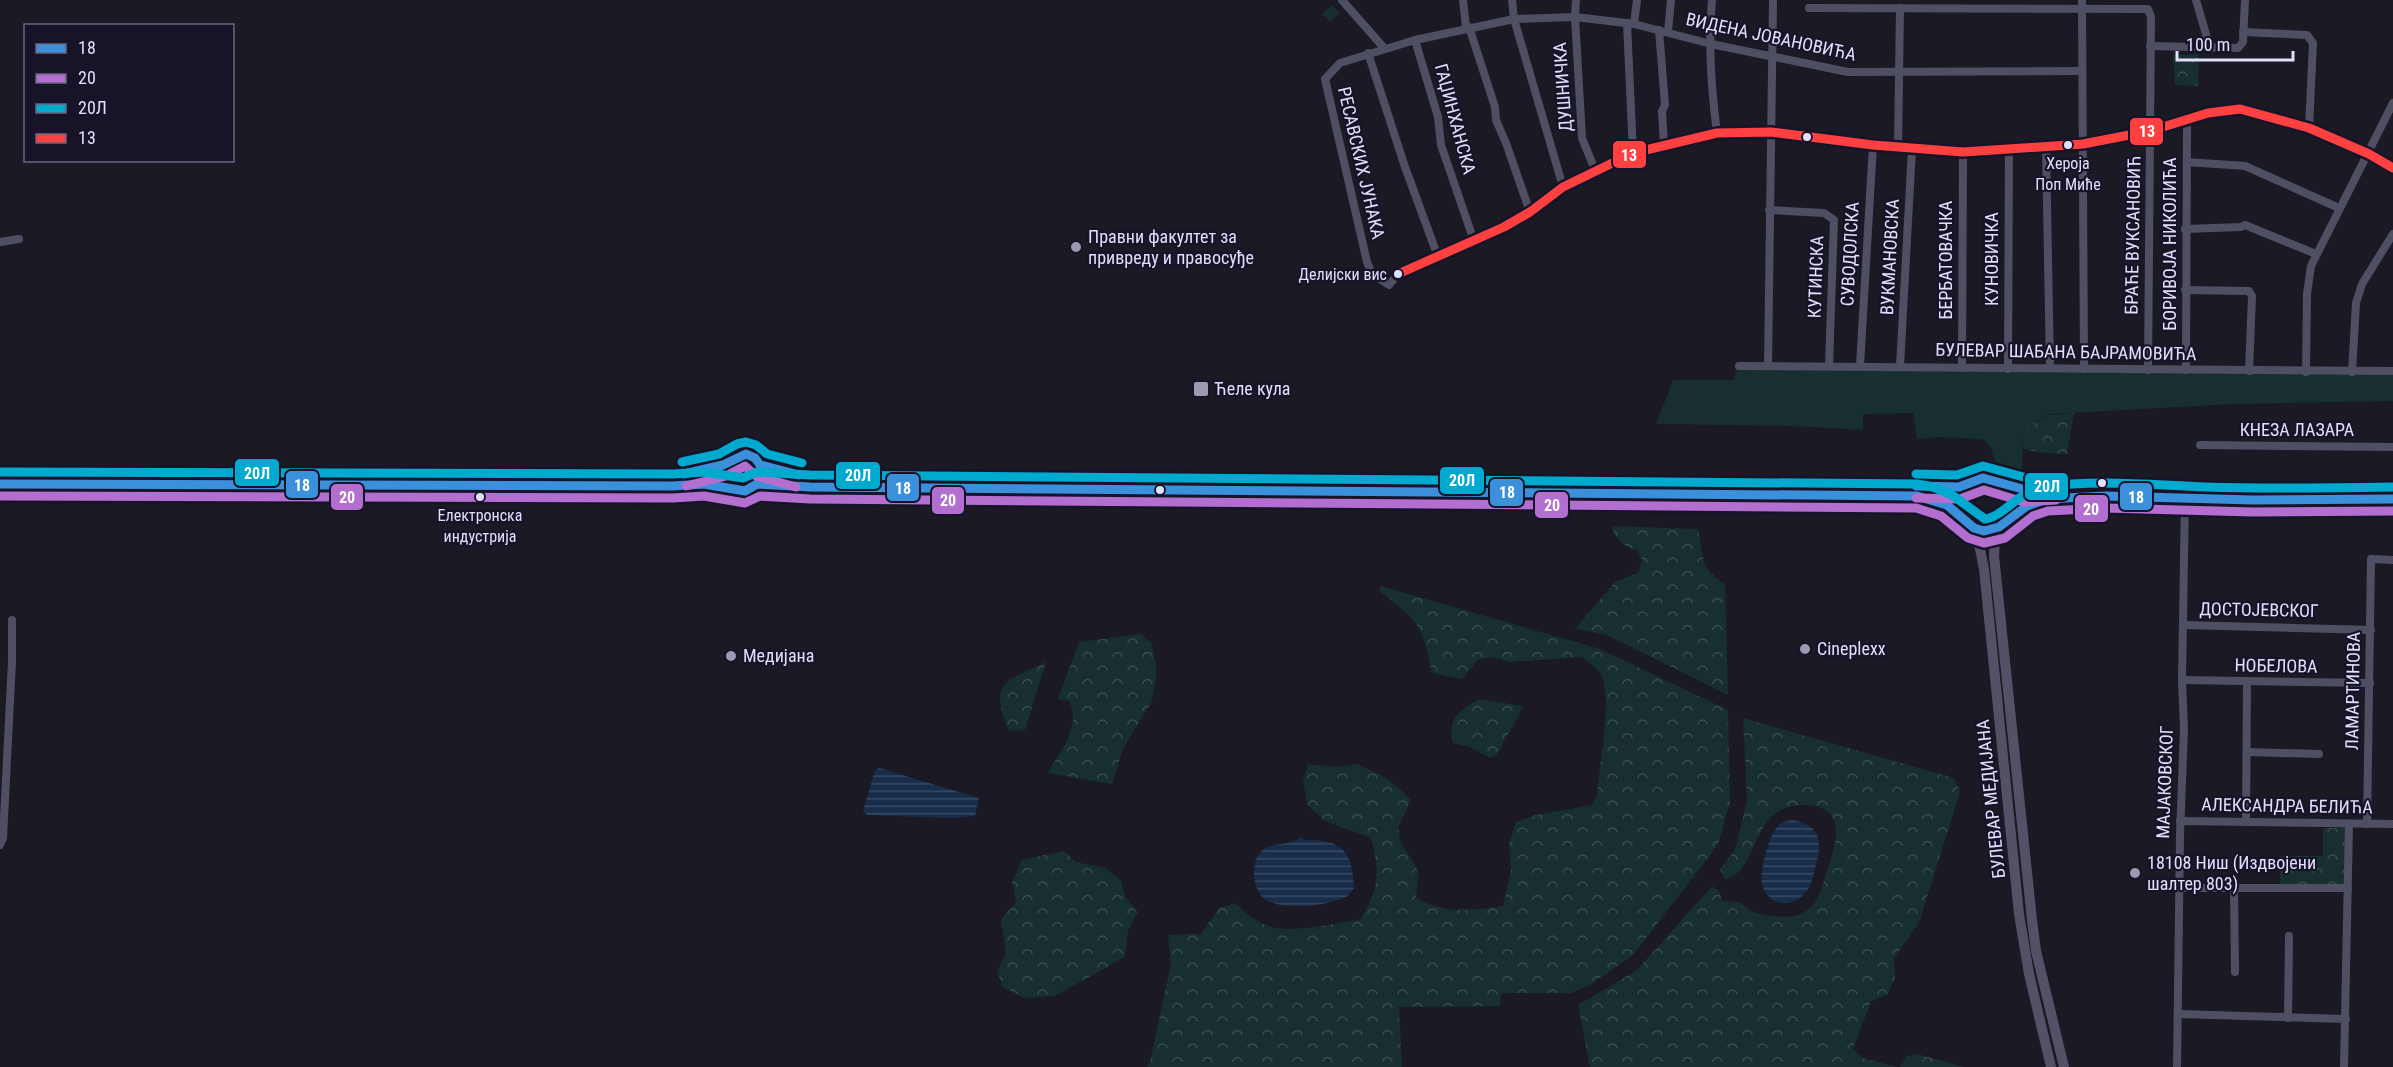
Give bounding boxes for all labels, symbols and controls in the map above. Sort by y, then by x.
street label: ВИДЕНА ЈОВАНОВИЋА [1684,8,1859,65]
legend [24,24,234,162]
scale bar [2177,24,2292,62]
text: 100 m [2186,34,2230,55]
text: 18 [78,37,96,58]
street label: ДУШНИЧКА [1549,41,1576,133]
street label: ГАЏИНХАНСКА [1431,61,1480,177]
text: 20 [78,67,96,88]
street label: РЕСАВСКИХ ЈУНАКА [1334,85,1389,242]
text: 20Л [78,97,107,118]
line badge: 13 [2129,117,2164,146]
text: 13 [2139,122,2155,141]
text: 13 [78,127,96,148]
unlabelled marker [1801,131,1813,143]
marker: Хероја Поп Миће [2062,139,2074,151]
line badge: 13 [1612,140,1647,169]
text: 13 [1621,146,1637,165]
place label: Хероја Поп Миће [2035,154,2101,194]
street label: БРАЋЕ ВУКСАНОВИЋ [2121,155,2144,315]
street label: БОРИВОЈА НИКОЛИЋА [2159,157,2180,331]
street label: ВУКМАНОВСКА [1876,198,1903,316]
street label: БЕРБАТОВАЧКА [1935,200,1956,319]
street label: СУВОДОЛСКА [1836,201,1863,307]
street label: КУНОВИЧКА [1981,211,2002,306]
place label: Правни факултет за привреду и правосуђе [1088,226,1254,268]
street label: КУТИНСКА [1804,235,1827,319]
marker: Правни факултет за привреду и правосуђе [1069,240,1083,254]
place label: Делијски вис [1299,265,1387,284]
marker: Делијски вис [1392,268,1404,280]
street label: БУЛЕВАР ШАБАНА БАЈРАМОВИЋА [1935,339,2197,364]
place label: Ћеле кула [1214,378,1291,399]
marker: Ћеле кула [1192,380,1210,398]
street label: КНЕЗА ЛАЗАРА [2240,419,2355,440]
line badge: 20Л [234,458,280,487]
line badge: 20Л [835,461,881,490]
text: 20Л [244,464,270,483]
text: 20Л [845,466,871,485]
line badge: 20Л [1439,466,1485,495]
line badge: 18 [285,470,319,499]
text: 20Л [1449,471,1475,490]
line badge: 20Л [2024,472,2069,501]
line badge: 18 [886,473,920,502]
text: 18 [294,476,310,495]
text: 20Л [2034,477,2060,496]
unlabelled marker [2096,477,2108,489]
line badge: 18 [1489,478,1524,507]
text: 18 [895,479,911,498]
line badge: 18 [2119,482,2153,511]
line badge: 20 [330,483,364,511]
text: 18 [1499,483,1515,502]
unlabelled marker [1154,484,1166,496]
line badge: 20 [931,486,965,515]
text: 20 [339,488,355,507]
text: 18 [2128,488,2144,507]
marker: Електронска индустрија [474,491,486,503]
text: 20 [940,491,956,510]
line badge: 20 [1534,491,1569,519]
line badge: 20 [2074,494,2109,523]
text: 20 [1544,496,1560,515]
text: 20 [2083,500,2099,519]
place label: Електронска индустрија [438,506,522,546]
street label: ДОСТОЈЕВСКОГ [2199,598,2319,621]
street label: ЛАМАРТИНОВА [2341,631,2364,750]
place label: Cineplexx [1817,638,1886,659]
marker: Cineplexx [1798,642,1812,656]
place label: Медијана [743,645,814,666]
marker: Медијана [724,649,738,663]
street label: НОБЕЛОВА [2234,654,2318,677]
street label: БУЛЕВАР МЕДИЈАНА [1972,718,2009,880]
street label: МАЈАКОВСКОГ [2152,725,2177,839]
street label: АЛЕКСАНДРА БЕЛИЋА [2201,794,2373,818]
place label: 18108 Ниш (Издвојени шалтер 803) [2147,852,2316,895]
marker: 18108 Ниш (Издвојени шалтер 803) [2128,866,2142,880]

